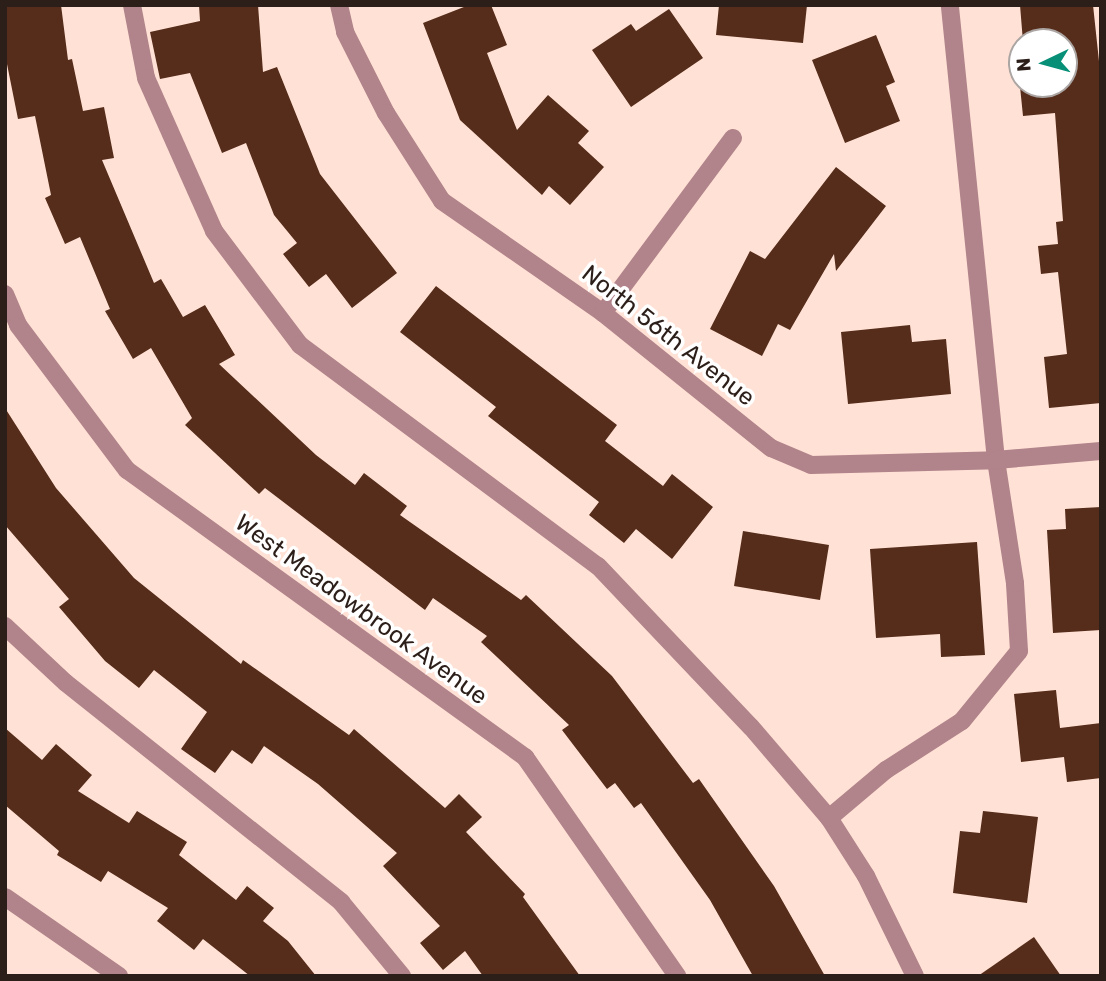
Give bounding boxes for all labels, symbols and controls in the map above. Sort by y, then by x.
north arrow [1008,28,1078,98]
text: N [1012,57,1036,73]
street label: North 56th Avenue [576,259,760,413]
street label: West Meadowbrook Avenue [229,509,493,711]

